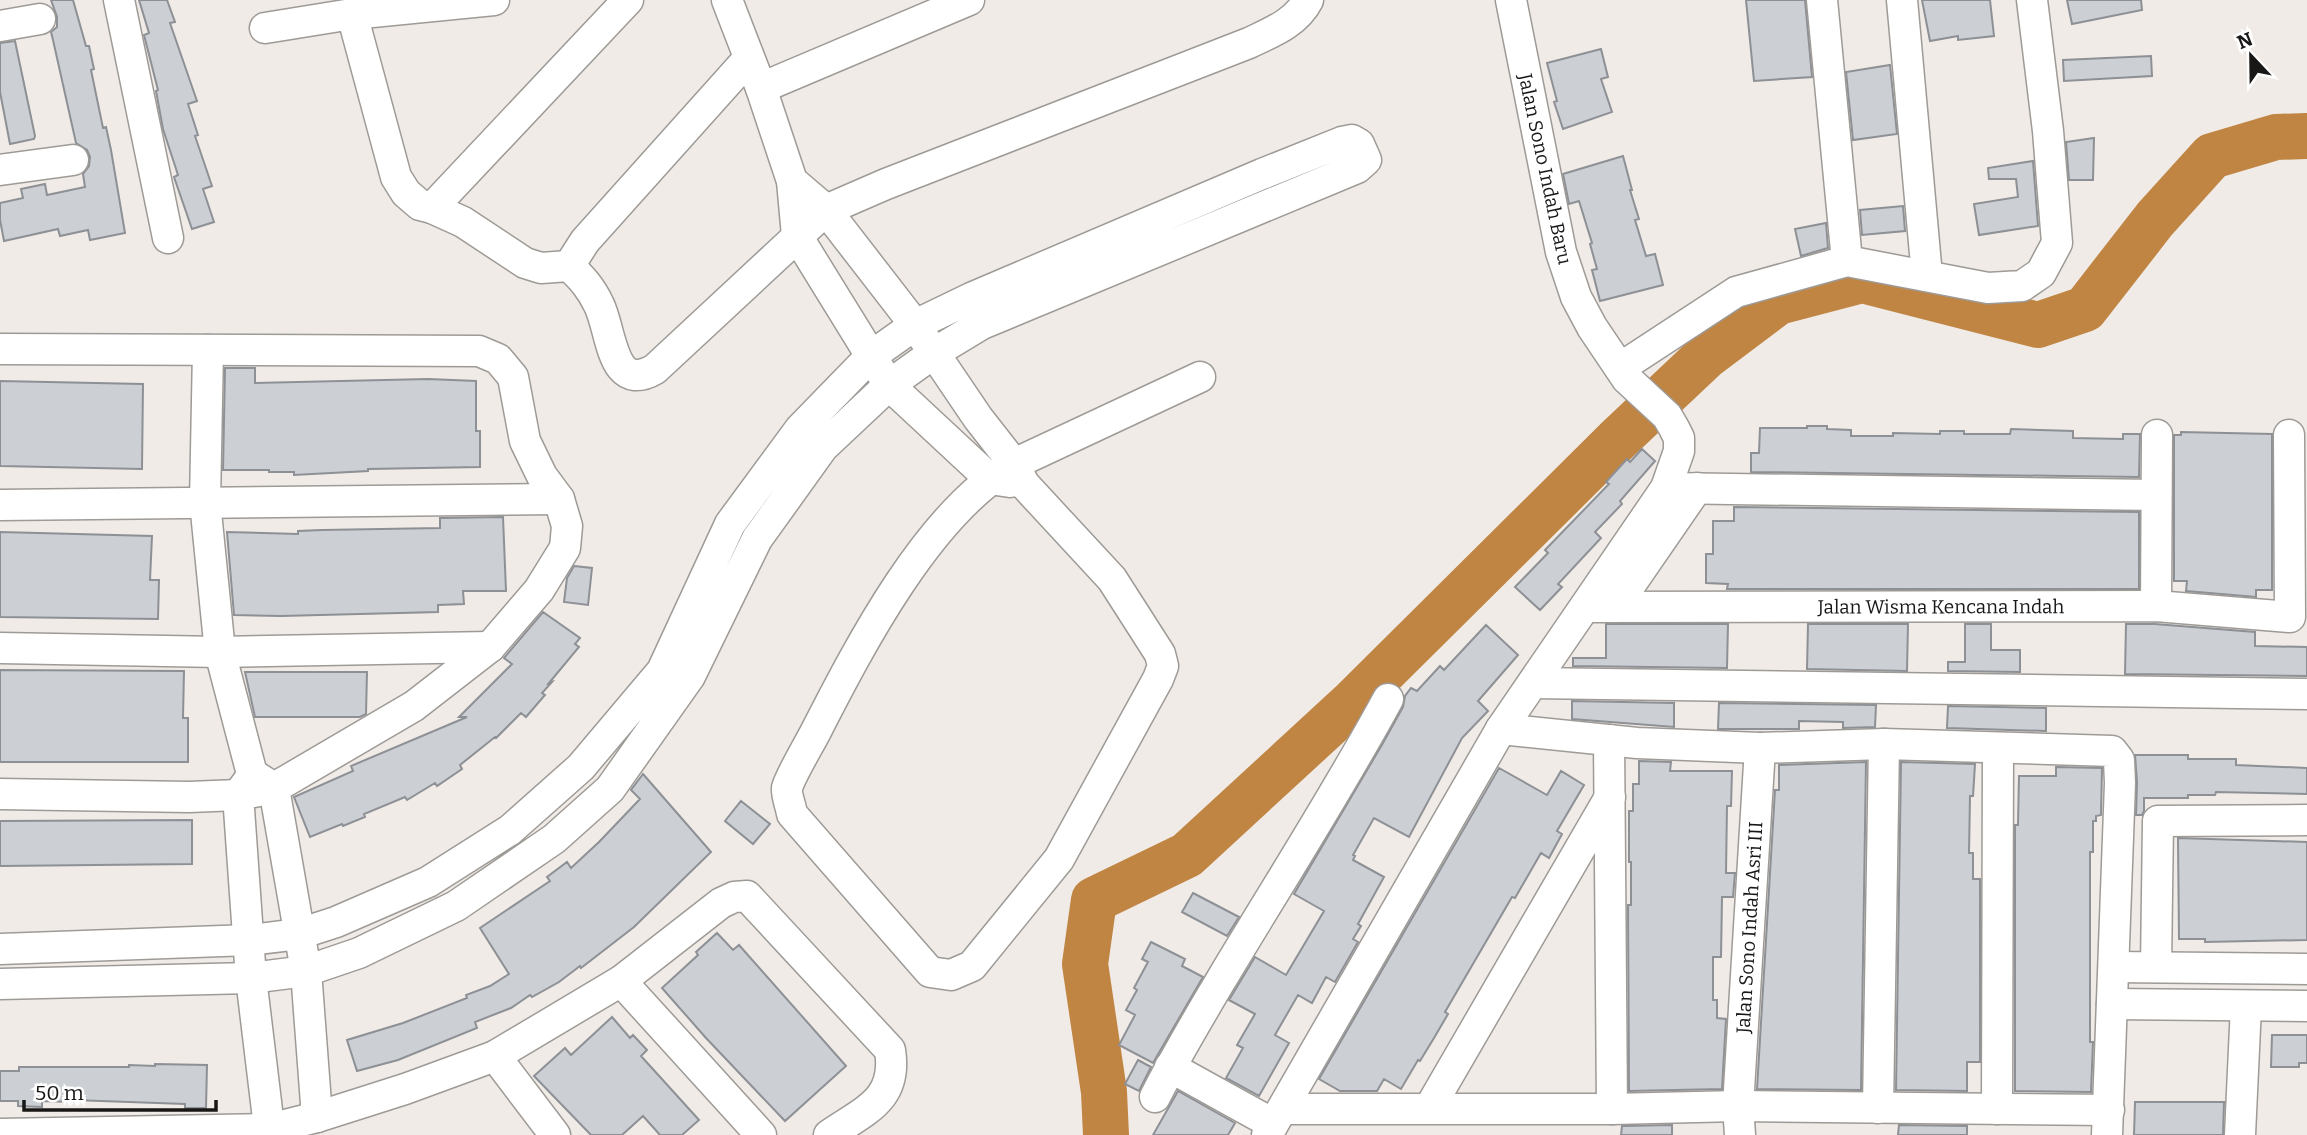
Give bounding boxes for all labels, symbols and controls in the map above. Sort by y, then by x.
north arrow [2216,21,2286,91]
text: N [2234,27,2256,54]
street label: Jalan Sono Indah Baru [1513,70,1577,267]
street label: Jalan Wisma Kencana Indah [1817,595,2065,618]
street label: Jalan Sono Indah Asri III [1731,821,1767,1035]
scale bar [24,1068,217,1112]
text: 50 m [35,1080,84,1106]

